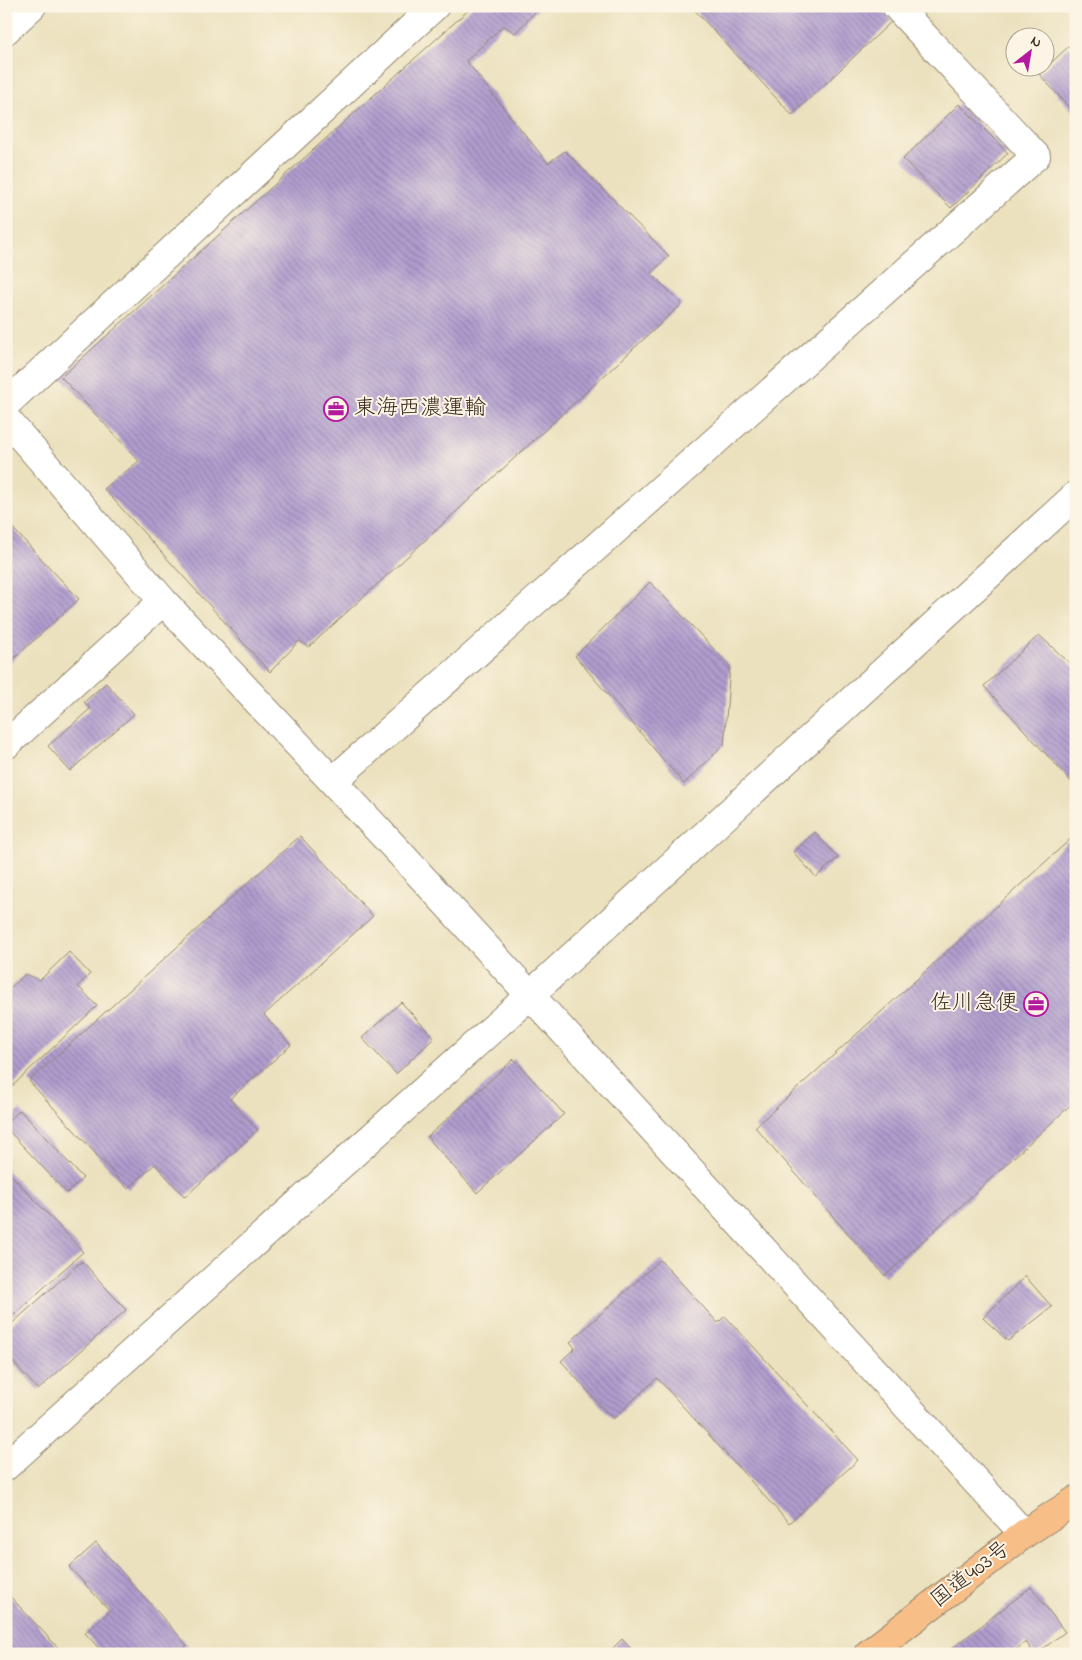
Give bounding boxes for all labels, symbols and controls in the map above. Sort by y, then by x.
north arrow [1004,28,1054,78]
text: N [1026,31,1045,54]
place label: 東海西濃運輸 [354,393,486,425]
office icon: 東海西濃運輸 [323,396,349,422]
place label: 佐川急便 [930,988,1018,1020]
office icon: 佐川急便 [1023,991,1049,1017]
street label: 国道403号 [924,1534,1018,1616]

